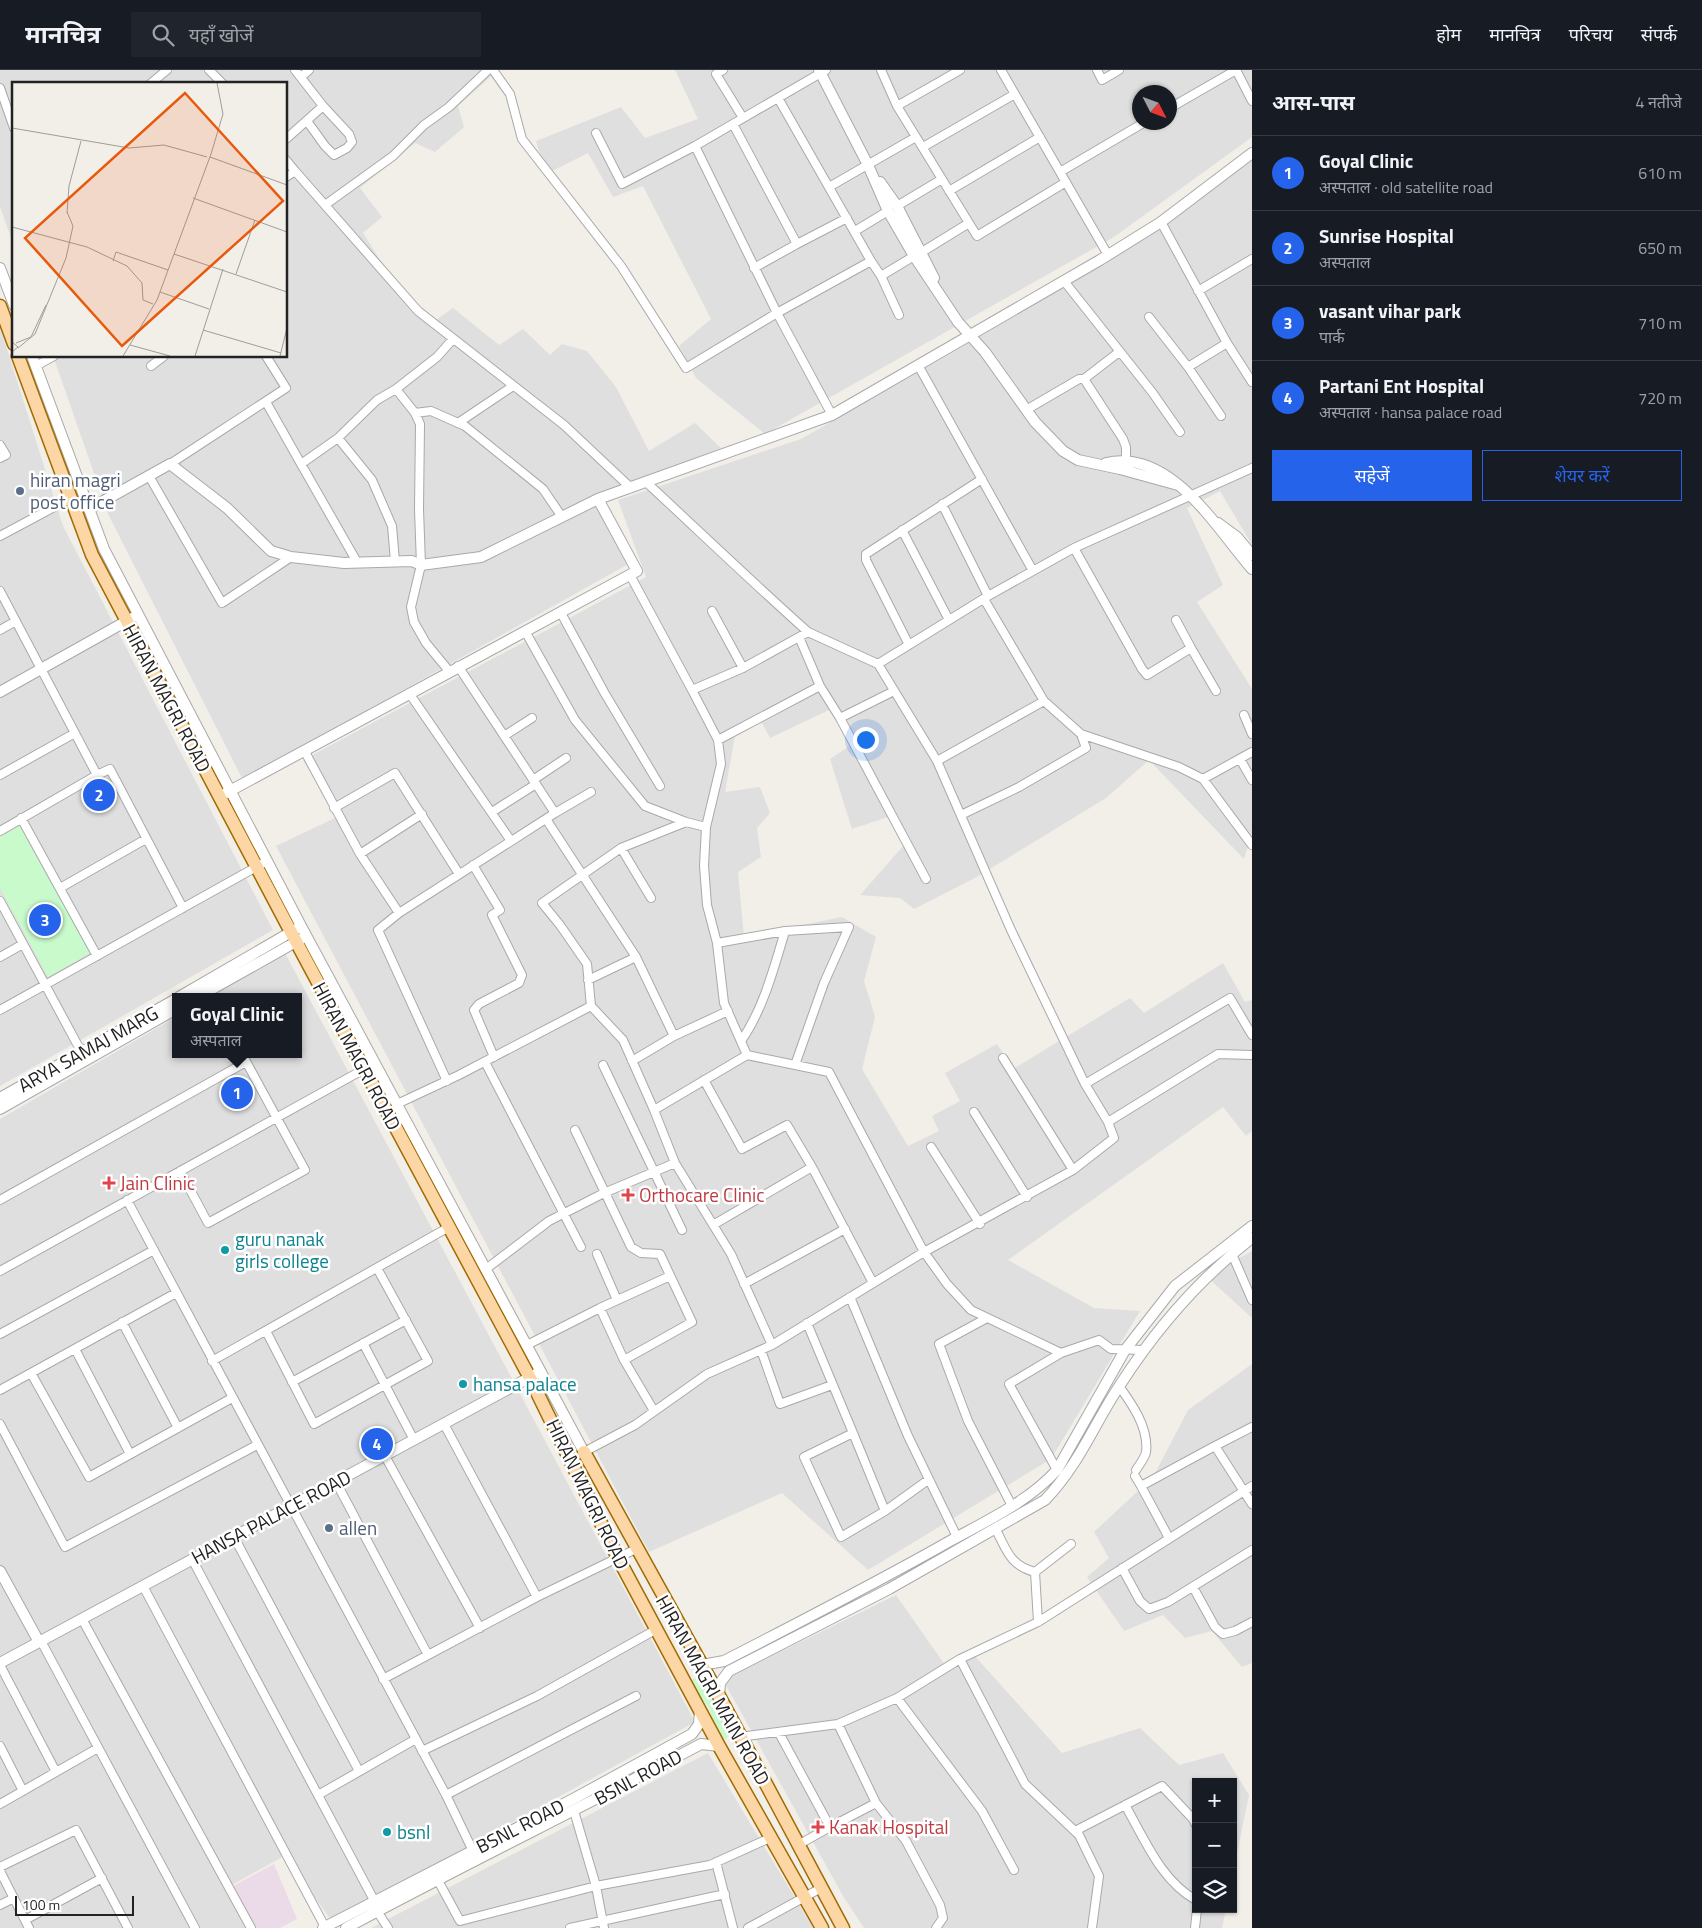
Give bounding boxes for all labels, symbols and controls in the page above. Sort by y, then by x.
search box [131,12,481,57]
text: मानचित्र [25,16,101,52]
text: यहाँ खोजें [189,20,253,49]
icon: search [149,21,177,49]
text: होम [1436,21,1461,48]
text: मानचित्र [1489,21,1541,48]
text: परिचय [1569,21,1613,48]
text: संपर्क [1641,21,1677,48]
inset map [12,82,288,358]
north arrow [1132,85,1177,130]
text: आस-पास [1272,86,1355,118]
text: 4 नतीजे [1636,90,1682,114]
text: Goyal Clinic [1319,146,1413,175]
text: 1 [1284,161,1292,185]
text: 610 m [1638,161,1682,185]
text: अस्पताल · old satellite road [1319,175,1493,199]
text: Sunrise Hospital [1319,221,1454,250]
text: 2 [1284,236,1292,260]
text: 650 m [1638,236,1682,260]
text: अस्पताल [1319,250,1371,274]
text: vasant vihar park [1319,296,1461,325]
text: 3 [1284,311,1292,335]
text: 710 m [1638,311,1682,335]
text: पार्क [1319,325,1345,349]
text: Partani Ent Hospital [1319,371,1484,400]
text: 4 [1284,386,1292,410]
text: 720 m [1638,386,1682,410]
text: अस्पताल · hansa palace road [1319,400,1502,424]
button: सहेजें [1272,450,1472,501]
button: शेयर करें [1482,450,1682,501]
place label: hiran magri post office [30,465,121,516]
marker: hiran magri post office [14,485,26,497]
street label: HIRAN MAGRI ROAD [116,618,219,777]
your location [853,727,879,753]
pin: 2 [83,776,115,814]
pin: 3 [29,901,61,939]
street label: HIRAN MAGRI ROAD [306,976,409,1135]
popup [172,993,302,1058]
street label: ARYA SAMAJ MARG [12,998,163,1099]
text: Goyal Clinic [190,999,284,1028]
text: अस्पताल [190,1028,242,1052]
pin: 1 [221,1074,253,1112]
place label: Jain Clinic [120,1168,195,1197]
marker: Jain Clinic [102,1176,116,1190]
place label: Orthocare Clinic [639,1180,765,1209]
marker: Orthocare Clinic [621,1188,635,1202]
place label: guru nanak girls college [235,1224,329,1275]
marker: guru nanak girls college [219,1244,231,1256]
place label: hansa palace [473,1369,577,1398]
marker: hansa palace [457,1378,469,1390]
street label: HIRAN MAGRI ROAD [539,1414,638,1574]
pin: 4 [361,1425,393,1463]
street label: HANSA PALACE ROAD [186,1462,356,1571]
place label: allen [339,1513,377,1542]
marker: allen [323,1522,335,1534]
street label: HIRAN MAGRI MAIN ROAD [649,1589,778,1790]
street label: BSNL ROAD [589,1741,687,1812]
map controls [1192,1778,1237,1913]
button: + [1192,1778,1237,1823]
street label: BSNL ROAD [471,1791,569,1860]
place label: Kanak Hospital [829,1812,949,1841]
place label: bsnl [397,1817,430,1846]
marker: Kanak Hospital [811,1820,825,1834]
button: − [1192,1823,1237,1868]
marker: bsnl [381,1826,393,1838]
button: layers [1192,1868,1237,1913]
scale bar [15,1893,134,1916]
text: 100 m [22,1894,60,1915]

